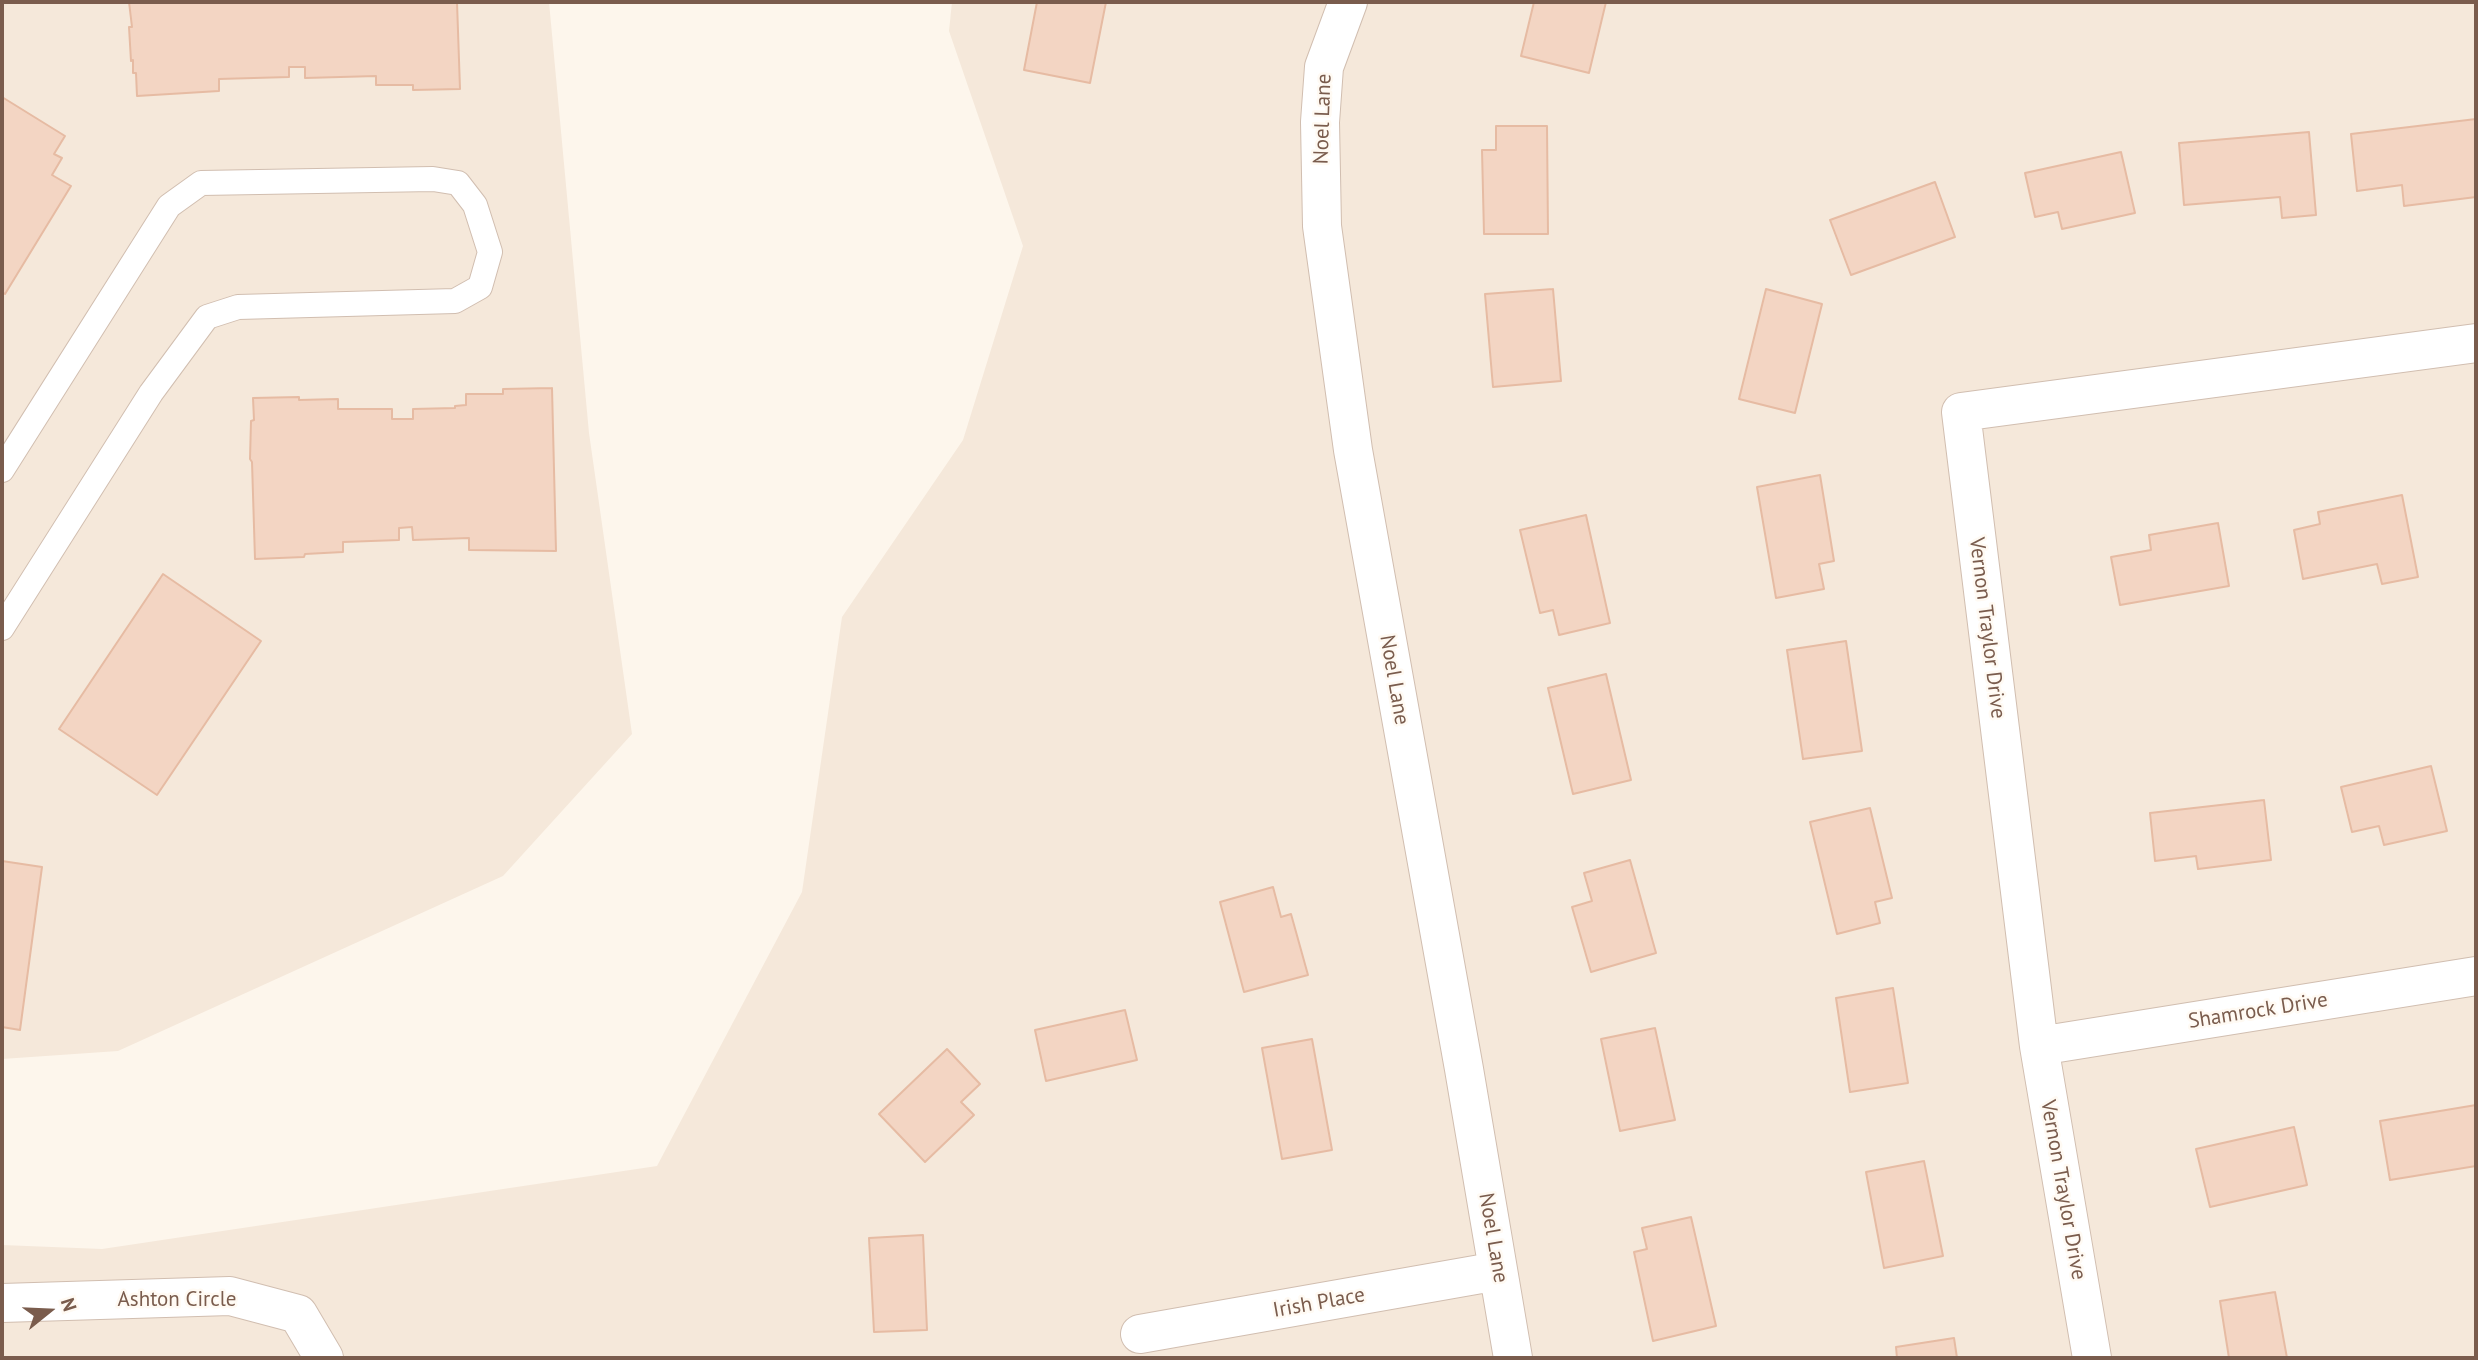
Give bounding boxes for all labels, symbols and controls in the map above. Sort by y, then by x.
street label: Noel Lane [1309,73,1337,165]
street label: Vernon Traylor Drive [1963,536,2011,720]
street label: Noel Lane [1374,633,1414,727]
street label: Shamrock Drive [2187,988,2329,1034]
street label: Vernon Traylor Drive [2035,1098,2091,1282]
street label: Noel Lane [1473,1191,1513,1285]
north arrow [14,1276,84,1346]
street label: Irish Place [1271,1283,1367,1323]
street label: Ashton Circle [118,1287,236,1313]
text: N [56,1295,82,1314]

